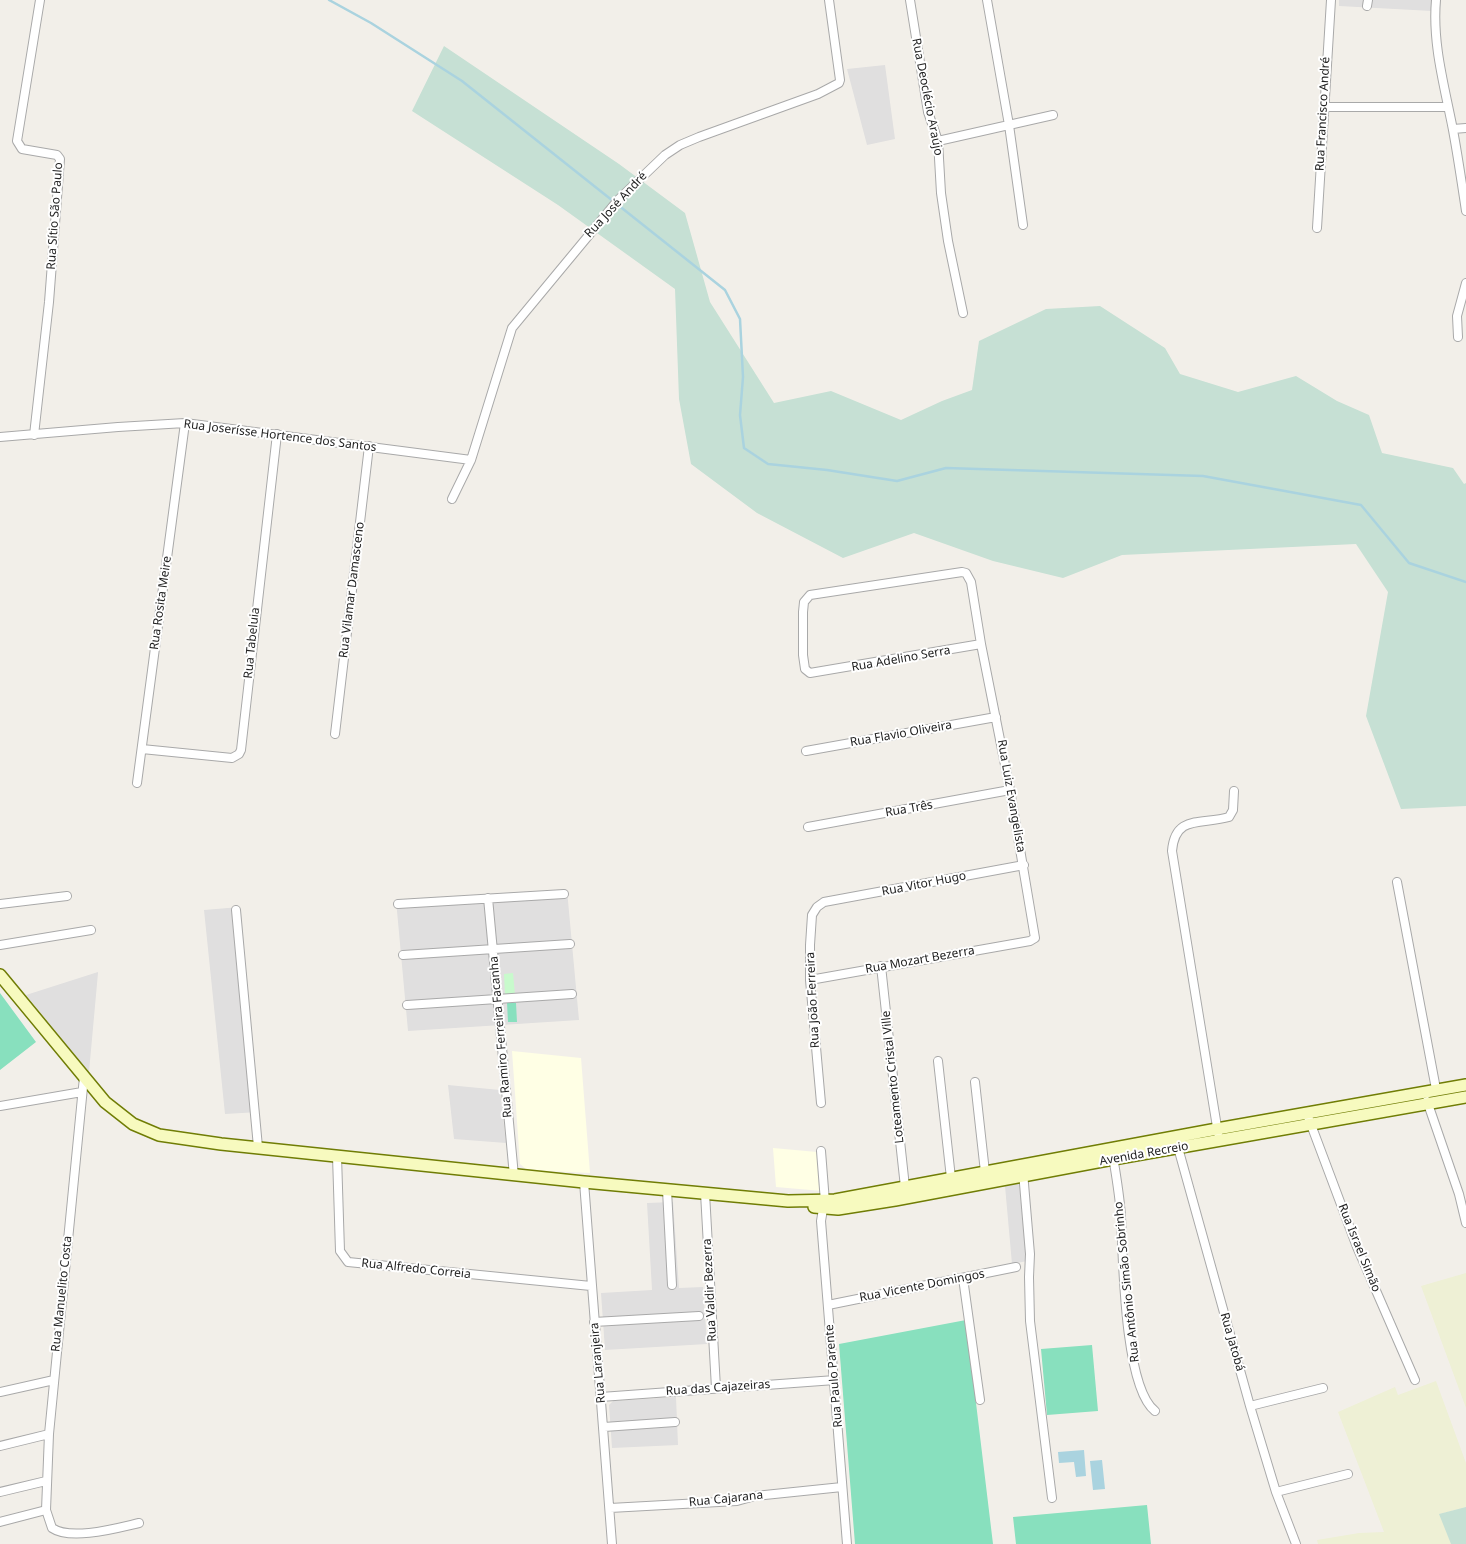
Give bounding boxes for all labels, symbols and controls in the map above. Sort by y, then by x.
street label: Rua Deoclécio Araújo [909,37,945,157]
street label: Rua Francisco André [1313,56,1333,172]
street label: Rua Sítio São Paulo [44,162,66,270]
street label: Rua José André [582,169,650,241]
street label: Rua Joserísse Hortence dos Santos [183,417,377,455]
street label: Rua Vilamar Damasceno [336,521,368,659]
street label: Rua Rosita Meire [147,555,175,651]
street label: Rua Tabeluia [241,607,263,679]
street label: Rua Adelino Serra [850,643,952,675]
street label: Rua Flavio Oliveira [849,718,953,750]
street label: Rua Luiz Evangelista [994,738,1028,854]
street label: Rua Três [884,798,934,820]
street label: Rua Vitor Hugo [881,869,967,899]
street label: Rua Mozart Bezerra [864,943,976,977]
street label: Rua João Ferreira [803,952,823,1048]
street label: Rua Ramiro Ferreira Facanha [487,955,515,1119]
street label: Loteamento Cristal Ville [879,1010,907,1144]
street label: Avenida Recreio [1098,1139,1190,1169]
street label: Rua Antônio Simão Sobrinho [1111,1201,1143,1363]
street label: Rua Israel Simão [1335,1202,1383,1294]
street label: Rua Manuelito Costa [49,1235,75,1353]
street label: Rua Valdir Bezerra [700,1238,720,1342]
street label: Rua Alfredo Correia [361,1256,471,1282]
street label: Rua Vicente Domingos [858,1267,986,1305]
street label: Rua Jatobá [1217,1311,1247,1373]
street label: Rua Laranjeira [587,1322,609,1404]
street label: Rua Paulo Parente [822,1324,846,1428]
street label: Rua das Cajazeiras [665,1377,771,1399]
street label: Rua Cajarana [688,1488,764,1510]

